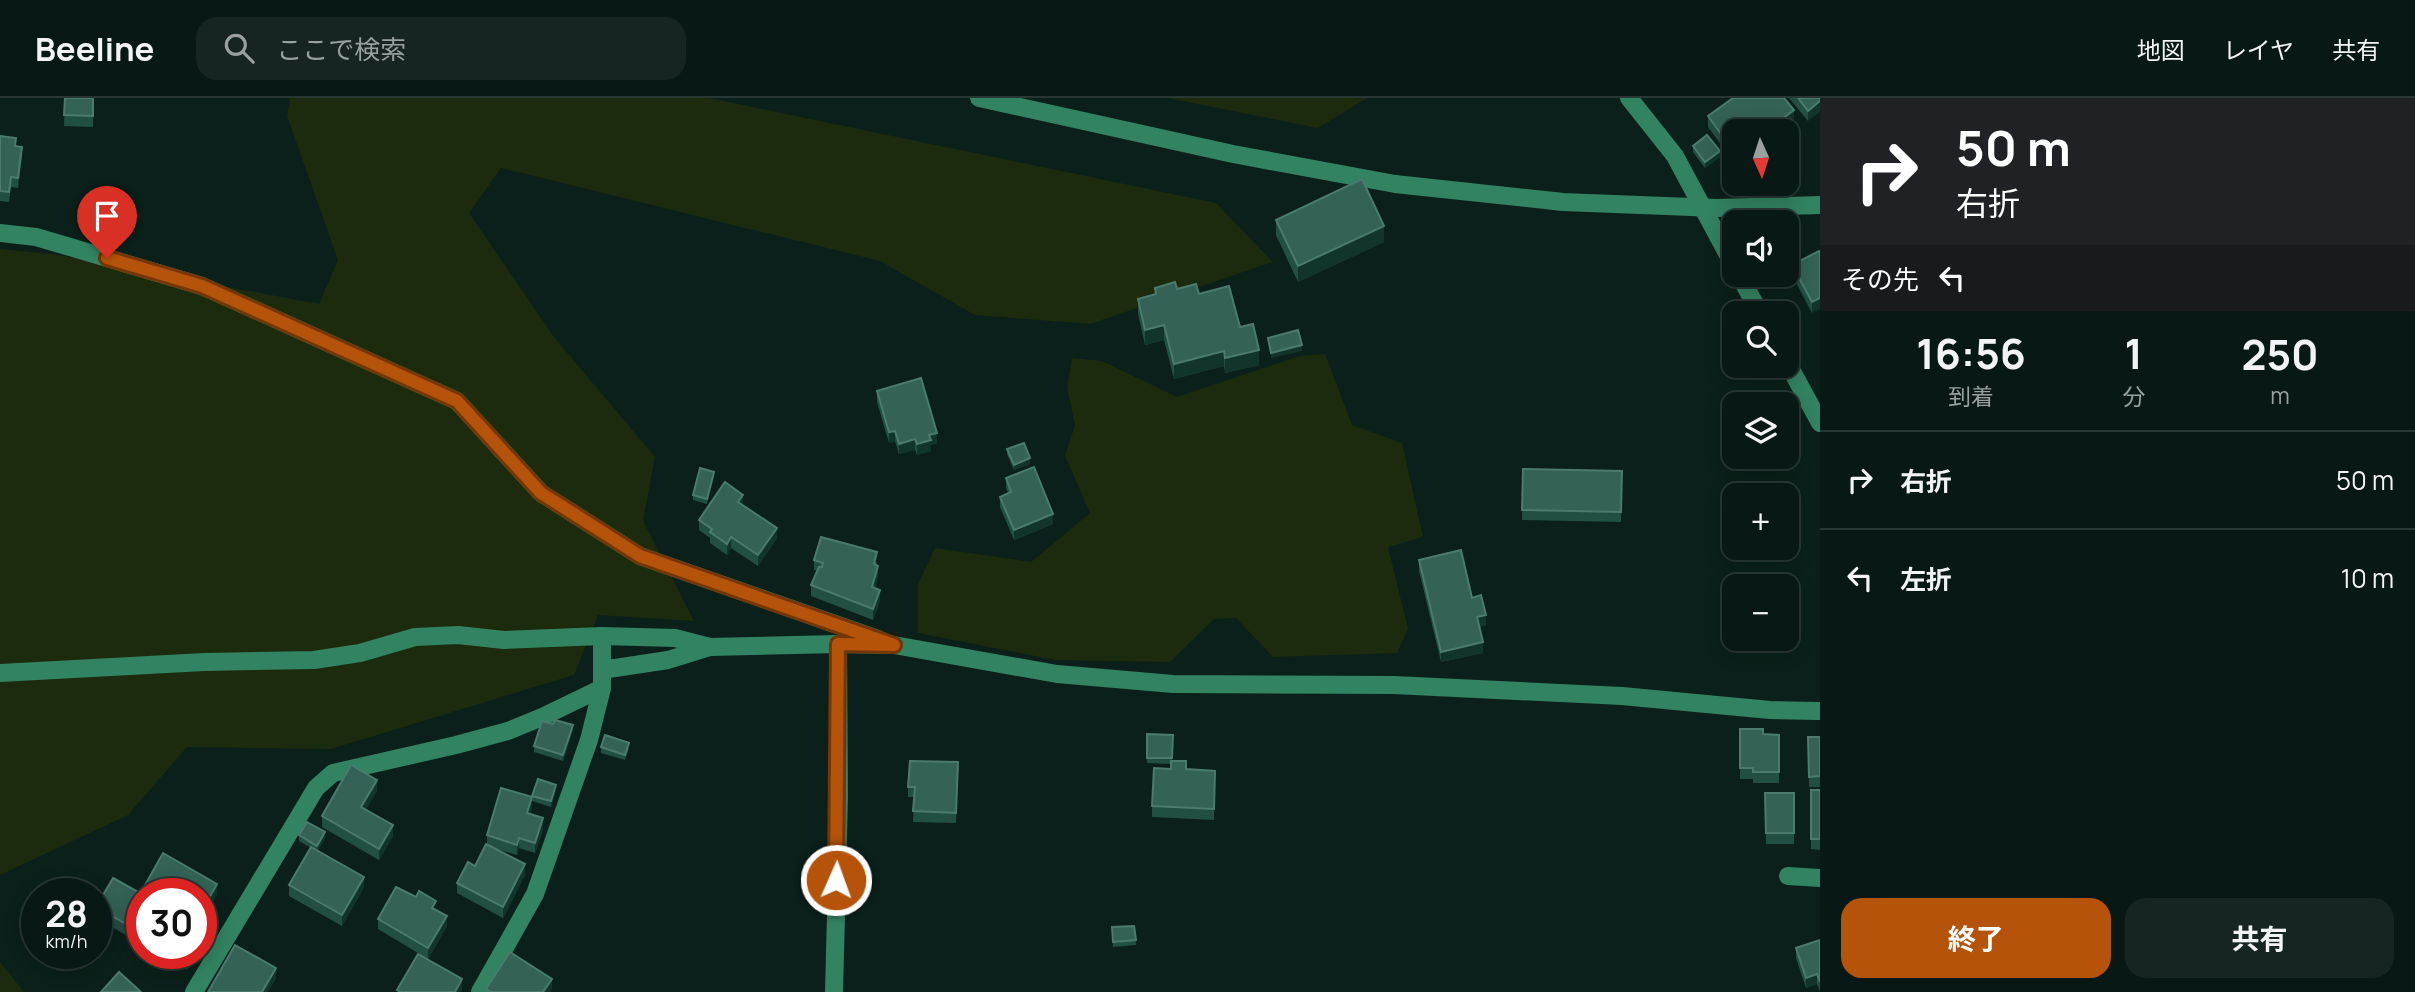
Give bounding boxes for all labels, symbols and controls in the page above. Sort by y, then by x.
search box [196,17,686,80]
text: Beeline [35,26,154,71]
icon: search [220,29,258,67]
text: ここで検索 [276,31,406,67]
text: 地図 [2137,33,2185,66]
text: レイヤ [2223,33,2294,66]
text: 共有 [2332,33,2380,66]
text: 50 m [1956,114,2071,181]
north arrow [1722,119,1799,196]
map controls [1722,119,1799,651]
icon: right [1841,126,1932,217]
text: 右折 [1956,181,2020,225]
pin [77,186,137,258]
icon: arrive [88,197,126,235]
button: sound [1722,210,1799,287]
icon: left [1933,259,1971,297]
text: その先 [1841,261,1919,297]
button: search [1722,301,1799,378]
text: 16:56 [1916,324,2026,382]
text: 1 [2124,324,2143,382]
text: 250 [2241,325,2319,383]
text: m [2270,379,2290,411]
text: 到着 [1948,380,1994,412]
text: 分 [2122,380,2145,412]
button: layers [1722,392,1799,469]
icon: right [1841,461,1879,499]
text: 50 m [2336,462,2394,498]
text: 右折 [1900,463,1952,499]
button: + [1722,483,1799,560]
icon: left [1841,559,1879,597]
text: 10 m [2341,560,2394,596]
text: 左折 [1900,561,1952,597]
button: − [1722,574,1799,651]
position arrow [799,843,873,917]
speed limit sign: 30 [126,878,217,969]
text: 28 [45,890,88,938]
button: 終了 [1841,898,2111,978]
button: 共有 [2125,898,2394,978]
text: km/h [46,929,87,953]

